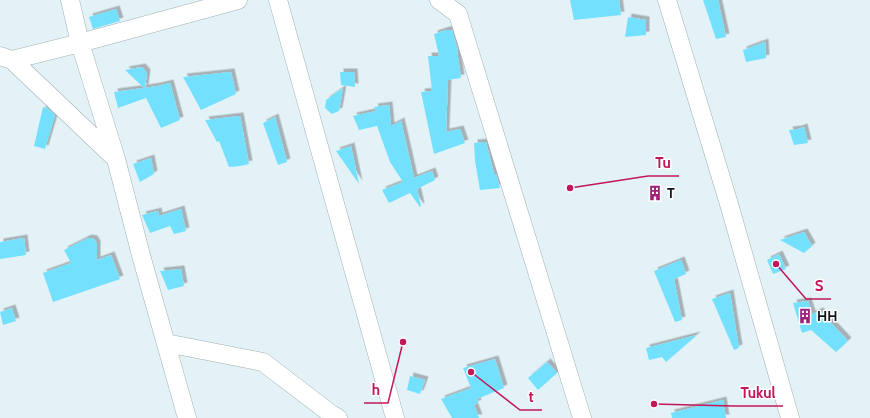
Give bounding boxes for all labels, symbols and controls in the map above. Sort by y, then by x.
callout: Tu [648,149,679,176]
text: Tu [655,154,671,172]
building icon: T [646,184,664,202]
place label: T [667,184,675,202]
callout: S [806,272,831,299]
text: S [815,277,824,295]
building icon: HH [796,307,814,325]
place label: HH [817,307,837,325]
callout: h [364,376,388,403]
callout: Tukul [733,379,783,406]
text: h [372,381,380,399]
callout: t [520,383,542,410]
text: Tukul [741,384,775,402]
text: t [528,388,534,406]

